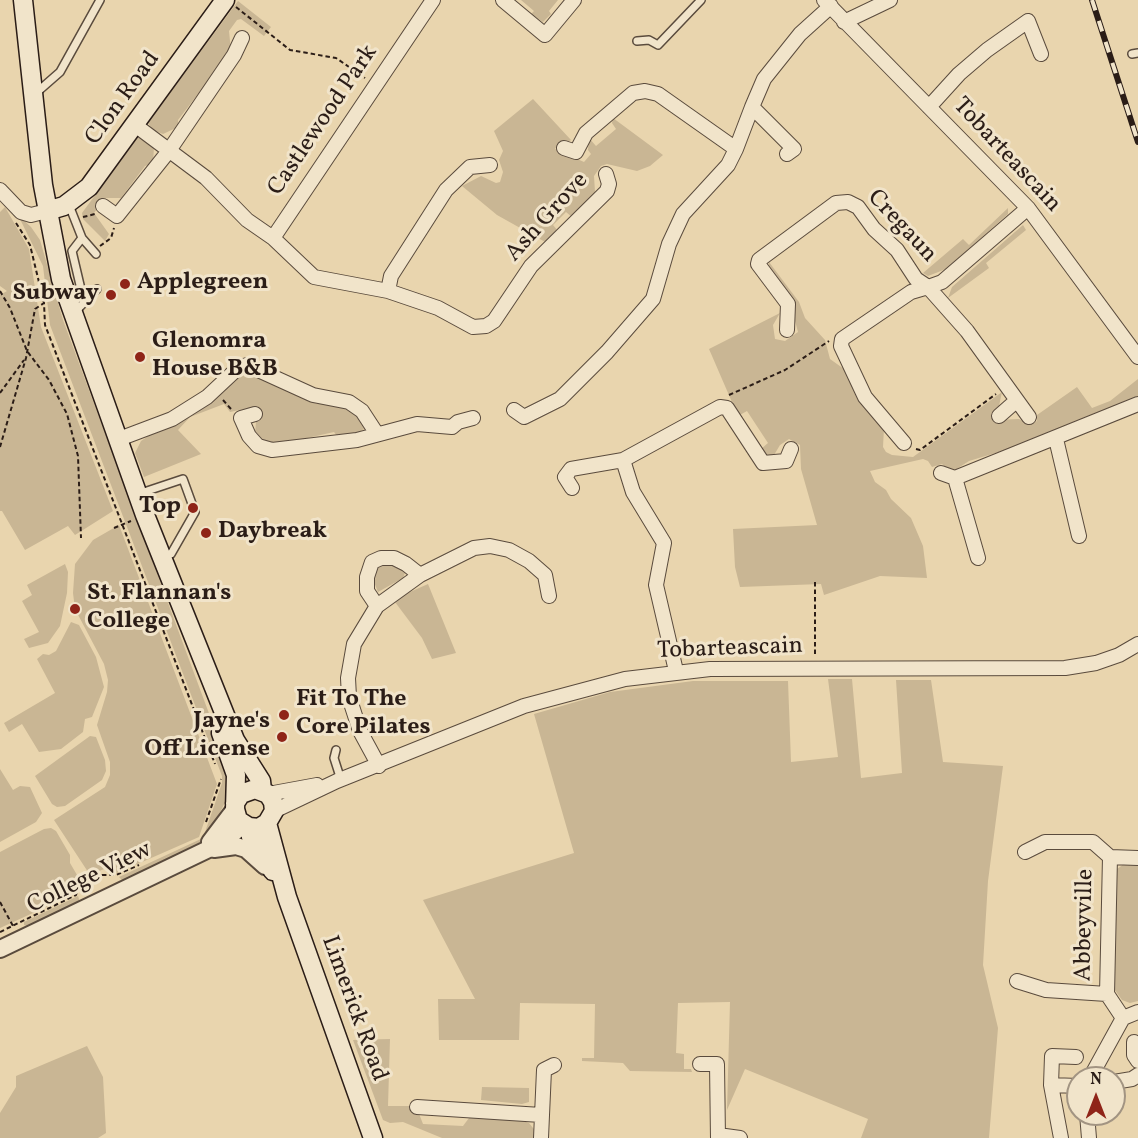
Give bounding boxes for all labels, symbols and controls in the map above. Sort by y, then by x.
street label: Castlewood Park [263,40,385,202]
street label: Clon Road [80,46,168,152]
street label: Tobarteascain [946,93,1066,219]
street label: Ash Grove [500,167,596,269]
street label: Cregaun [860,185,942,269]
place label: Applegreen [137,270,268,298]
marker: Applegreen [118,277,132,291]
place label: Subway [12,281,99,309]
marker: Subway [104,288,118,302]
place label: Glenomra House B&B [152,329,278,385]
marker: Glenomra House B&B [133,350,147,364]
place label: Top [139,494,181,522]
marker: Top [186,501,200,515]
place label: Daybreak [218,519,327,547]
marker: Daybreak [199,526,213,540]
place label: St. Flannan's College [87,581,231,637]
marker: St. Flannan's College [68,602,82,616]
street label: Tobarteascain [657,633,803,667]
place label: Fit To The Core Pilates [296,687,431,743]
marker: Fit To The Core Pilates [277,708,291,722]
place label: Jayne's Off License [144,709,270,765]
marker: Jayne's Off License [275,730,289,744]
street label: College View [23,837,157,921]
street label: Abbeyville [1071,868,1101,982]
street label: Limerick Road [313,932,393,1086]
north arrow [1066,1066,1126,1126]
text: N [1090,1069,1102,1091]

